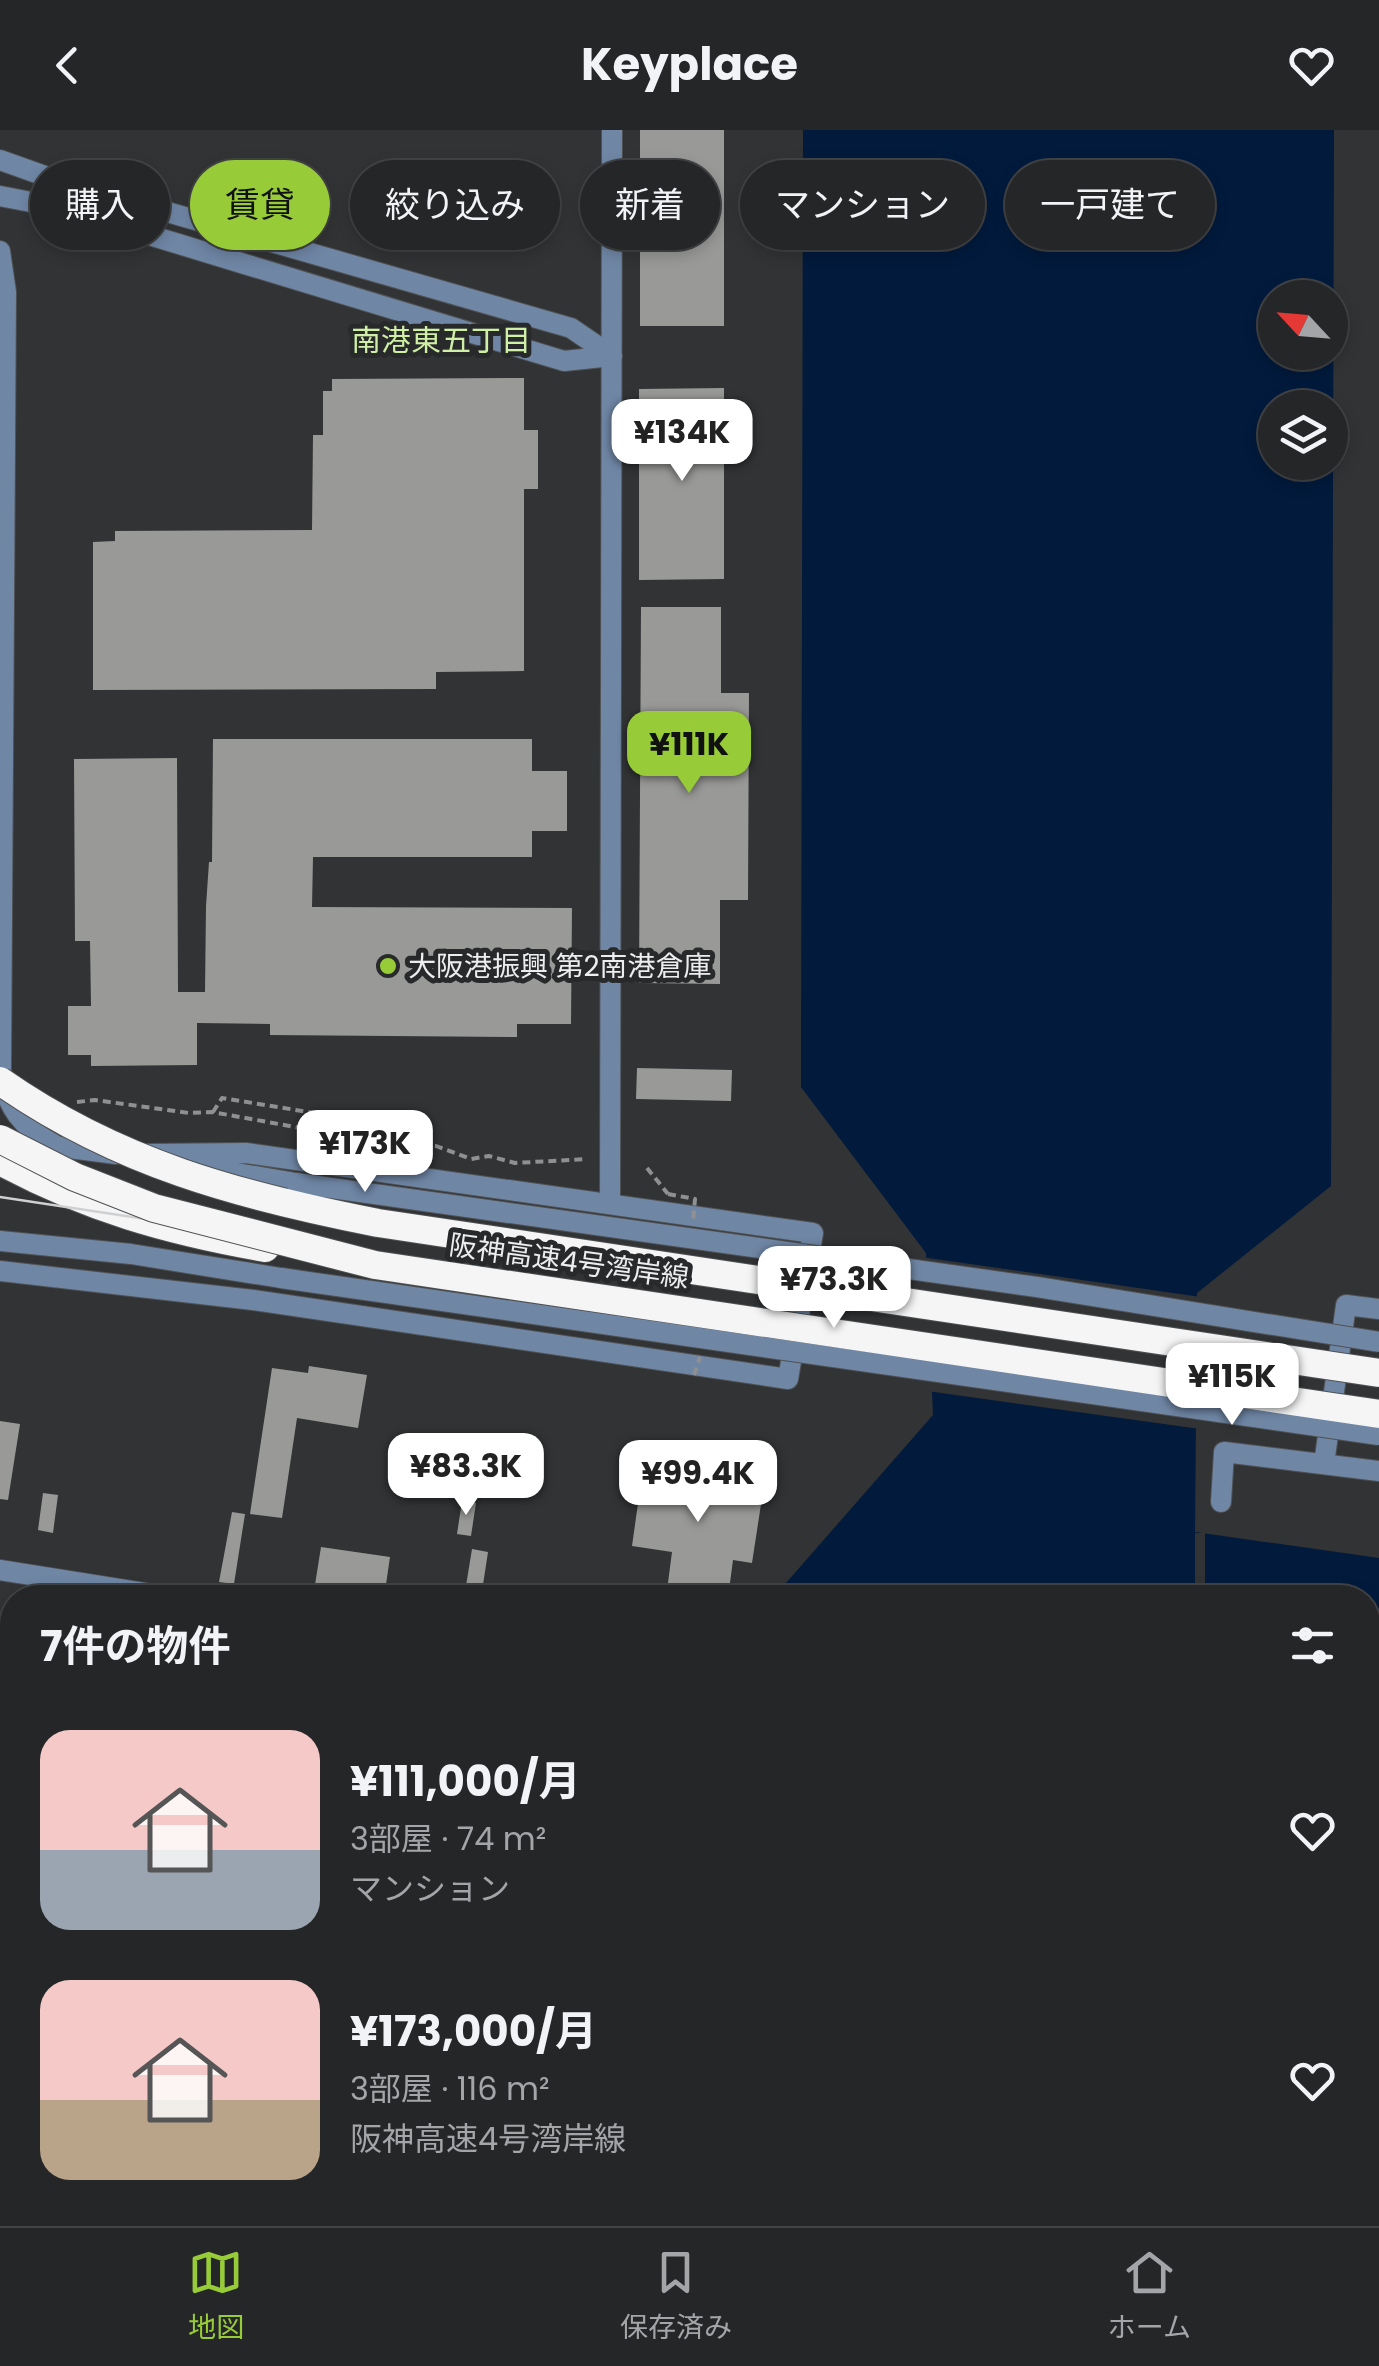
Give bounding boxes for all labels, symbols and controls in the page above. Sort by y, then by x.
text: Keyplace [581,33,798,96]
icon: back [40,38,95,93]
icon: heart [1284,38,1339,93]
chip: 購入 [30,160,170,250]
chip: 賃貸 [190,160,330,250]
chip: 絞り込み [350,160,560,250]
chip: 新着 [580,160,720,250]
chip: マンション [740,160,985,250]
chip: 一戸建て [1005,160,1215,250]
north arrow [1258,280,1348,370]
map controls [1258,280,1348,480]
district label: 南港東五丁目 [351,319,531,362]
button: layers [1258,390,1348,480]
pin: ¥134K [612,399,752,484]
text: ¥134K [634,409,730,454]
pin: ¥111K [619,711,759,796]
text: ¥111K [649,721,729,766]
place label: 大阪港振興 第2南港倉庫 [408,947,712,986]
marker: 大阪港振興 第2南港倉庫 [377,955,399,977]
pin: ¥173K [295,1110,435,1195]
text: ¥173K [319,1120,411,1165]
street label: 阪神高速4号湾岸線 [447,1225,691,1298]
pin: ¥73.3K [753,1246,915,1331]
text: ¥73.3K [780,1256,888,1301]
pin: ¥115K [1162,1343,1302,1428]
text: ¥115K [1188,1353,1276,1398]
pin: ¥83.3K [385,1433,547,1518]
pin: ¥99.4K [617,1440,779,1525]
text: ¥83.3K [410,1443,522,1488]
text: ¥99.4K [641,1450,755,1495]
text: 7件の物件 [40,1617,230,1676]
icon: filters [1285,1618,1340,1673]
text: ¥111,000/月 [350,1752,581,1811]
icon: home [120,1770,240,1890]
icon: heart [1285,1803,1340,1858]
text: 3部屋 · 74 m² [350,1816,546,1861]
text: マンション [350,1866,510,1911]
text: ¥173,000/月 [350,2002,597,2061]
icon: home [120,2020,240,2140]
icon: heart [1285,2053,1340,2108]
text: 3部屋 · 116 m² [350,2066,550,2111]
text: 阪神高速4号湾岸線 [350,2116,626,2161]
tab: 地図 [188,2245,244,2349]
tab: 保存済み [620,2245,732,2349]
tab: ホーム [1108,2245,1191,2349]

